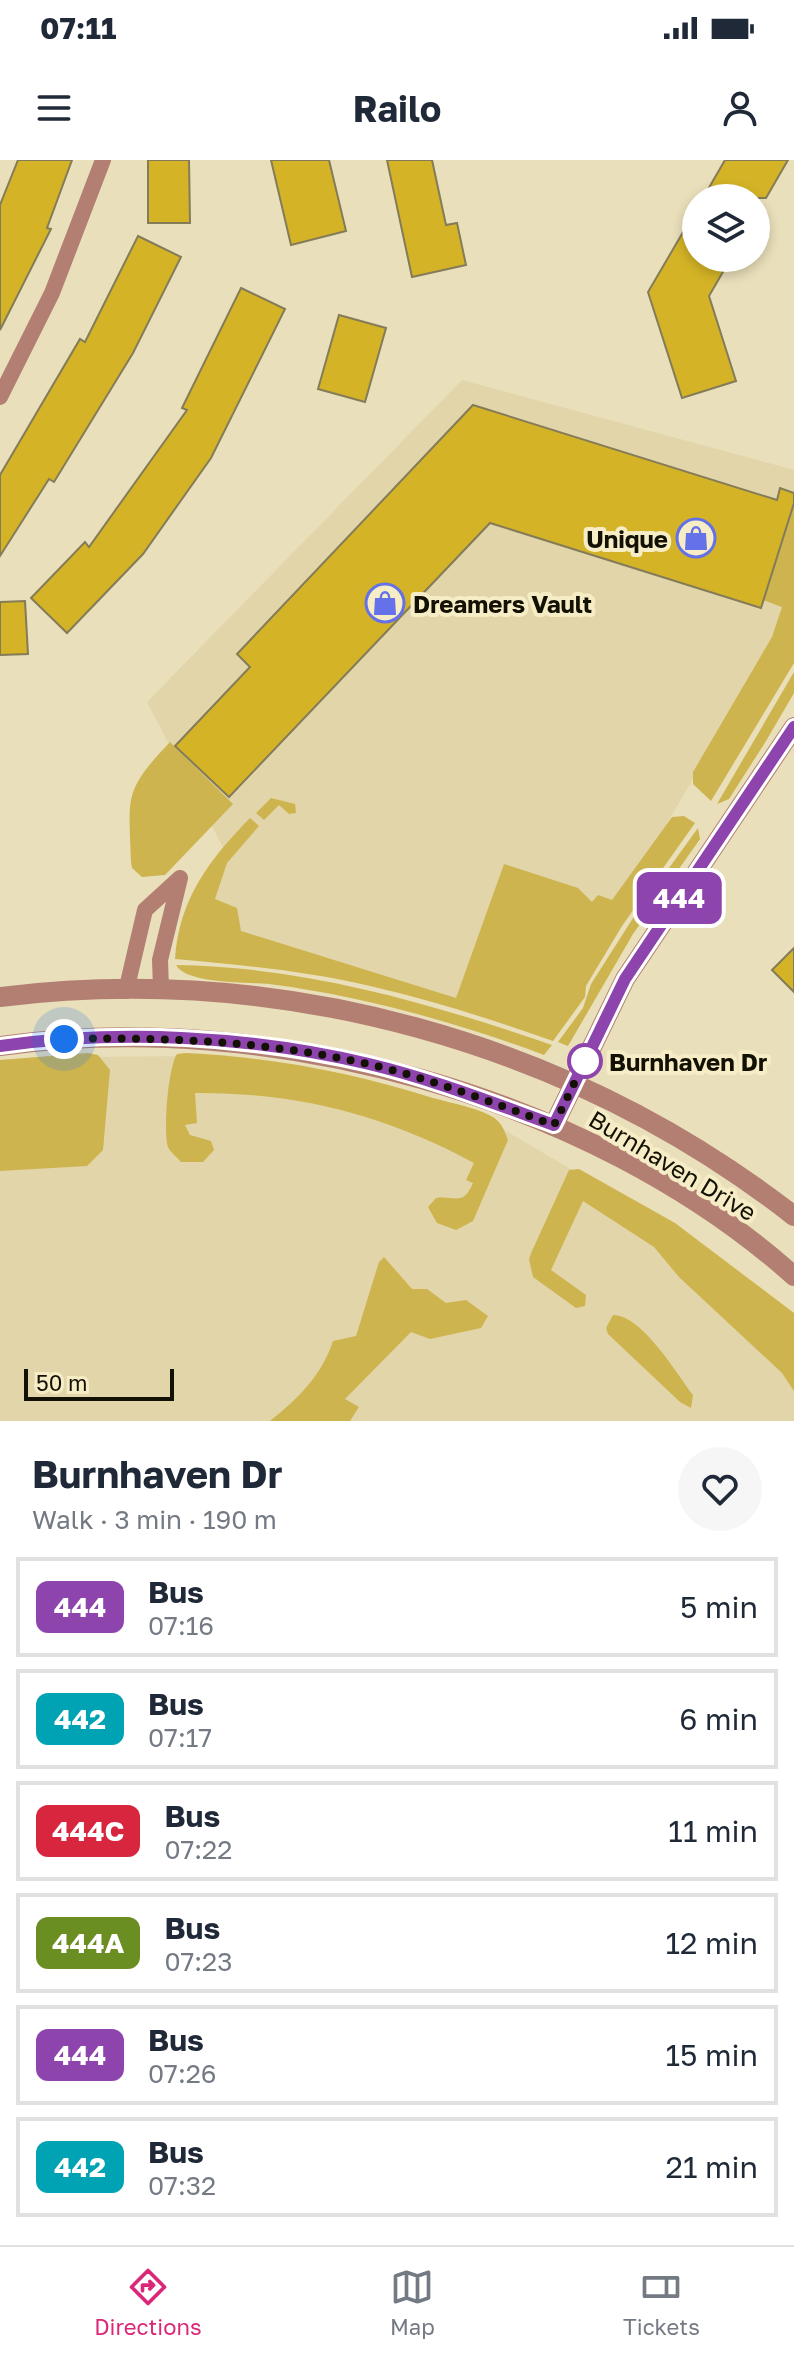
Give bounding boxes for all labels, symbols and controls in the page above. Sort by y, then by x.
text: 07:11 [40,10,116,46]
icon: menu [32,86,76,130]
icon: person [718,86,762,130]
text: Railo [353,87,441,130]
map controls [682,184,770,272]
button: layers [682,184,770,272]
shop icon: Unique [675,517,717,559]
place label: Unique [586,524,668,553]
shop icon: Dreamers Vault [364,582,406,624]
place label: Dreamers Vault [413,589,592,618]
line badge: 444 [633,872,725,924]
text: 444 [653,881,705,914]
your location [44,1019,84,1059]
marker: Burnhaven Dr [568,1044,602,1078]
place label: Burnhaven Dr [609,1047,767,1076]
street label: Burnhaven Drive [584,1104,762,1226]
scale bar [24,1365,174,1401]
text: 50 m [36,1369,87,1396]
button: heart [678,1447,762,1531]
text: Burnhaven Dr [32,1451,283,1496]
text: Walk · 3 min · 190 m [32,1504,277,1535]
text: Bus [148,1574,204,1610]
text: 5 min [680,1589,758,1625]
text: 444 [54,1590,106,1623]
text: 07:16 [148,1610,214,1641]
text: Bus [148,1686,204,1722]
text: 6 min [679,1701,758,1737]
text: 442 [54,1702,106,1735]
text: 07:17 [148,1722,212,1753]
text: Bus [164,1798,220,1834]
text: 11 min [668,1813,758,1849]
text: 444C [52,1814,124,1847]
text: 07:22 [164,1834,232,1865]
text: Bus [164,1910,220,1946]
text: 12 min [666,1925,758,1961]
text: 444A [52,1926,124,1959]
text: 07:23 [164,1946,232,1977]
text: Bus [148,2022,204,2058]
text: 15 min [666,2037,758,2073]
text: 444 [54,2038,106,2071]
text: 07:26 [148,2058,217,2089]
text: Bus [148,2134,204,2170]
text: 21 min [666,2149,758,2185]
text: 442 [54,2150,106,2183]
text: 07:32 [148,2170,216,2201]
tab: Directions [94,2265,202,2340]
tab: Map [390,2265,435,2340]
tab: Tickets [623,2265,700,2340]

